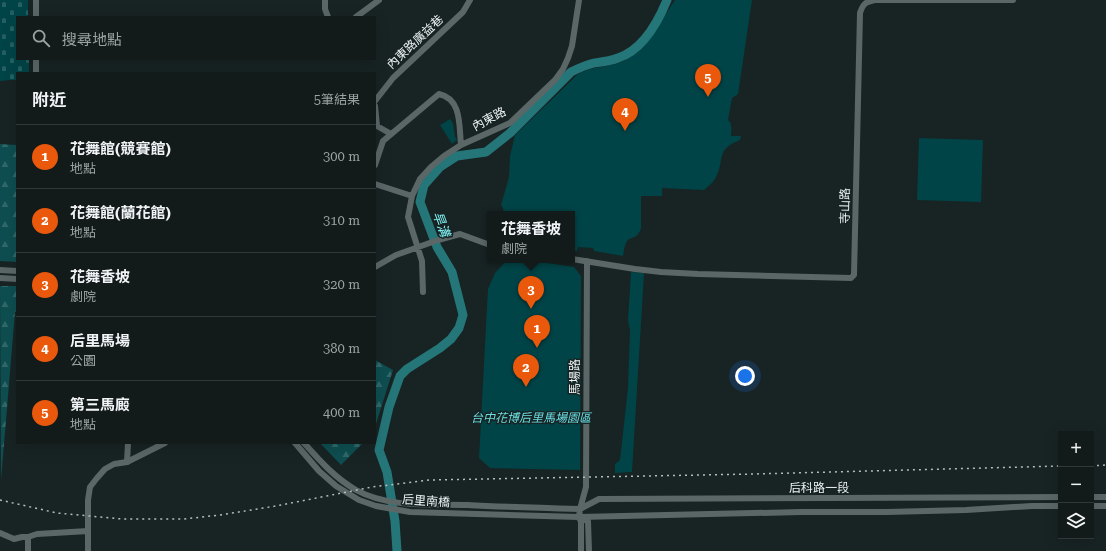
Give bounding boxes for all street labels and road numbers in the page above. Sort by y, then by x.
street label: 內東路廣益巷 [384,12,446,72]
street label: 內東路 [470,104,508,134]
street label: 寺山路 [838,188,852,224]
street label: 馬場路 [568,359,582,395]
street label: 后科路一段 [789,481,849,495]
street label: 后里南橋 [402,492,450,510]

